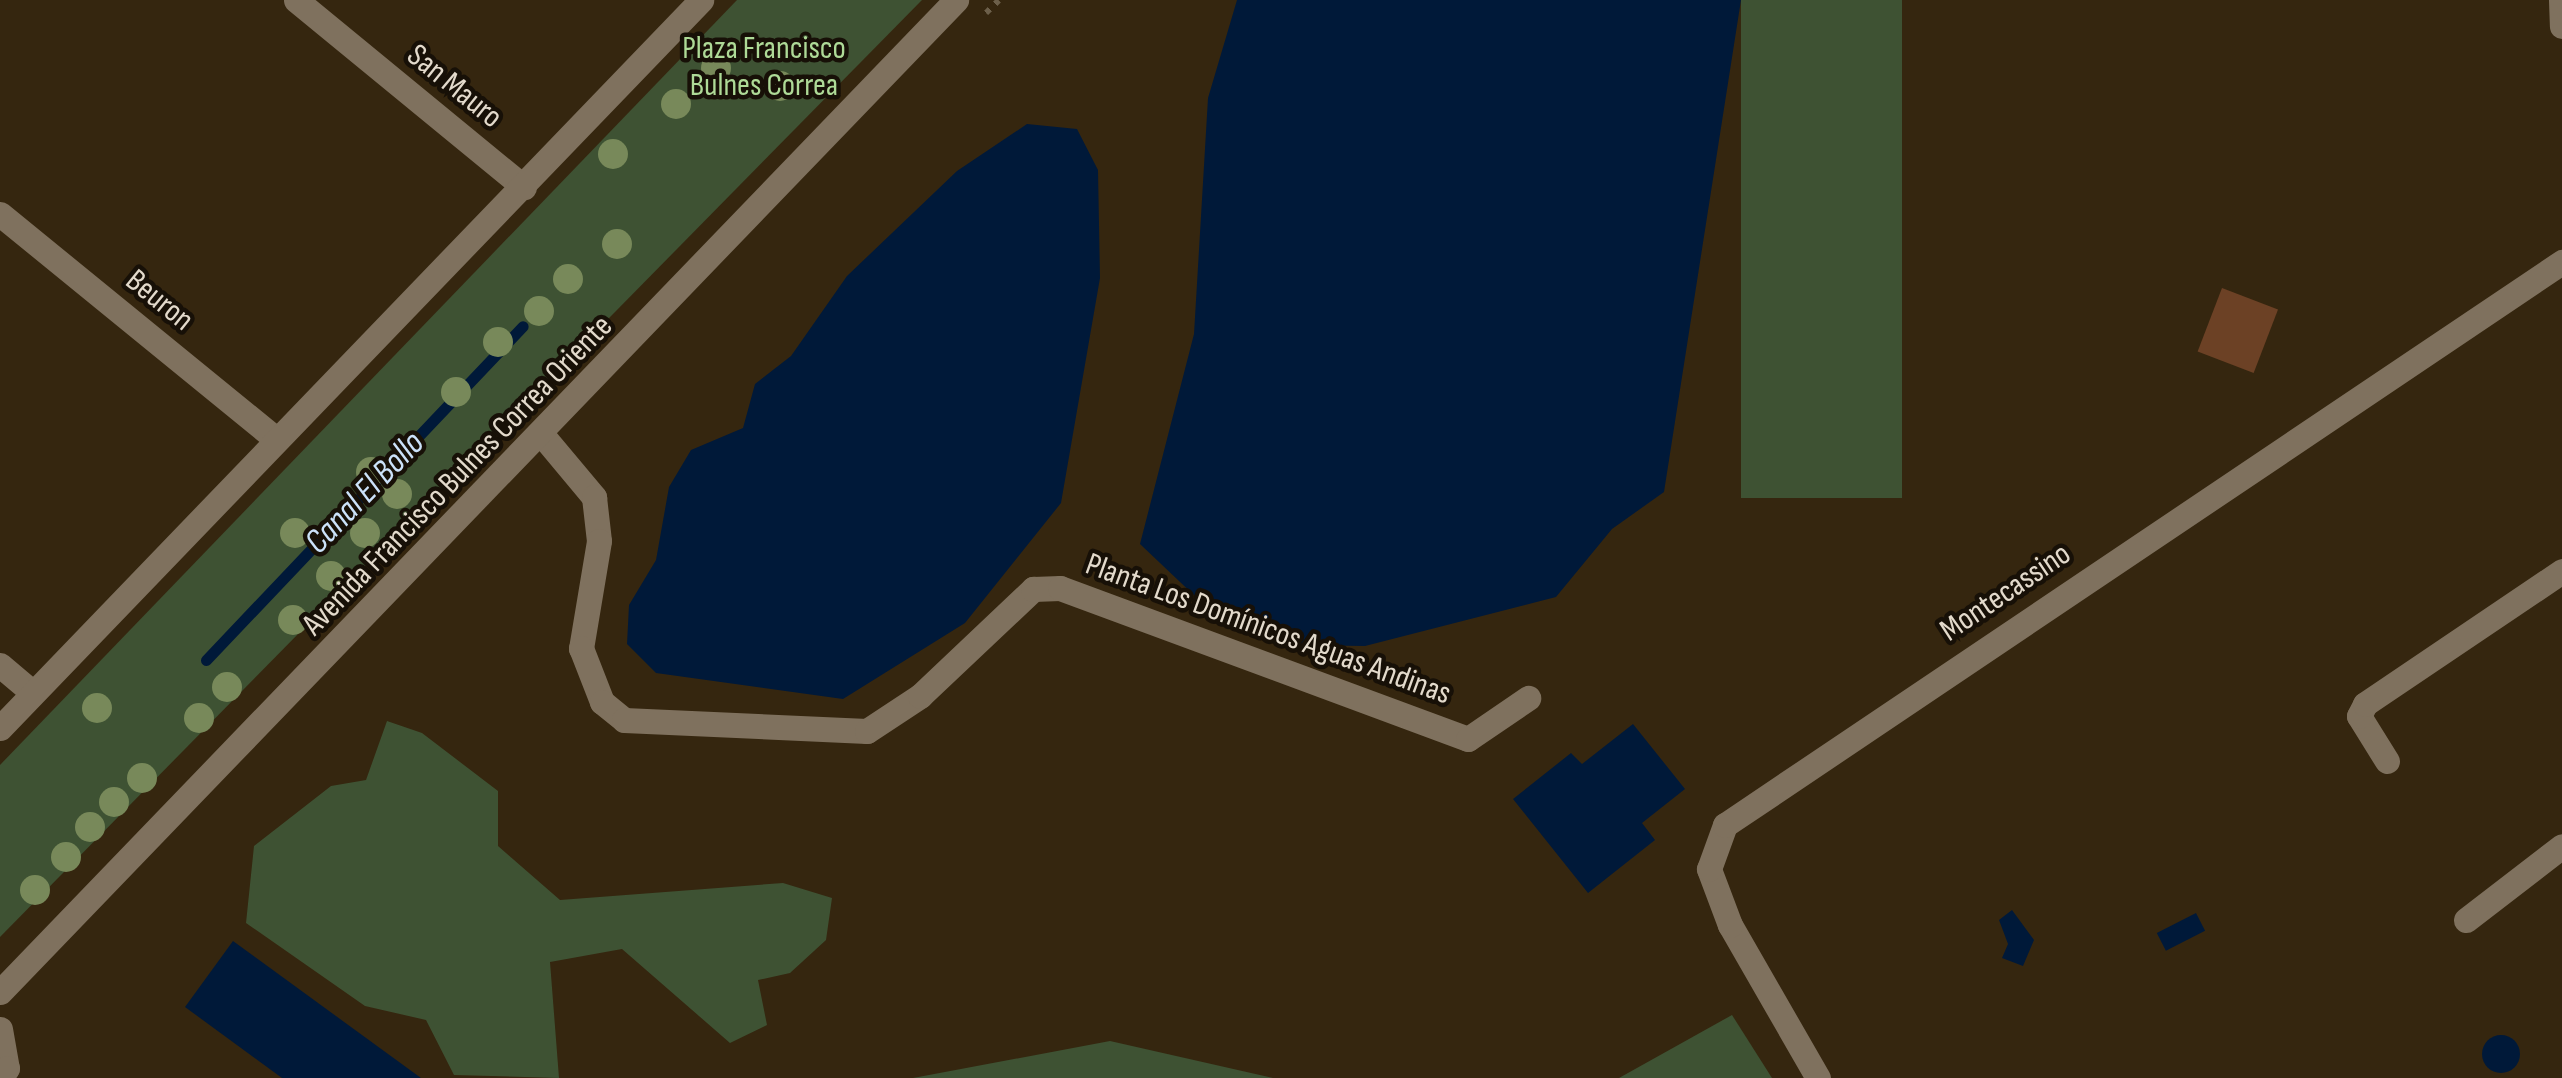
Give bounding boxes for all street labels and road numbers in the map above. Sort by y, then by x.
street label: San Mauro [399,37,509,137]
street label: Beuron [117,262,201,340]
street label: Avenida Francisco Bulnes Correa Oriente [295,308,621,644]
street label: Montecassino [1934,535,2078,651]
street label: Planta Los Domínicos Aguas Andinas [1080,546,1456,714]

